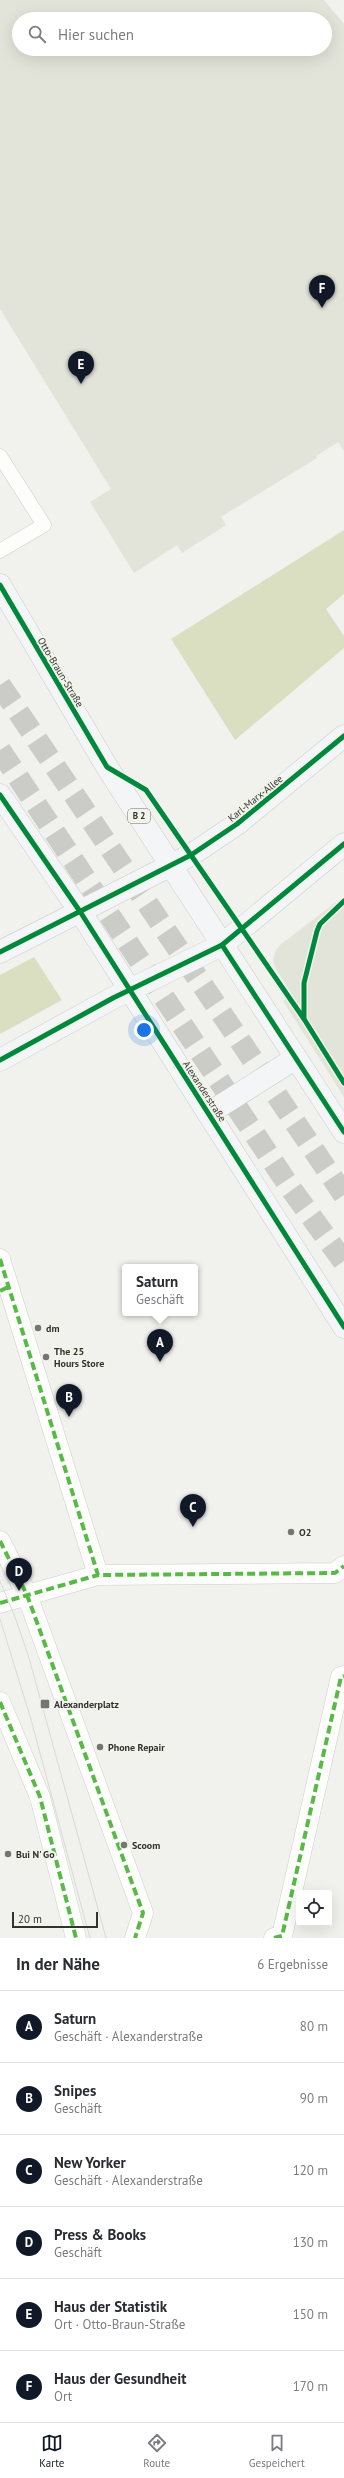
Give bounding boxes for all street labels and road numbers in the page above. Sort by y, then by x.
street label: Otto-Braun-Straße [35,635,87,710]
street label: Karl-Marx-Allee [225,772,285,825]
road number: B 2 [128,809,150,823]
street label: Alexanderstraße [180,1058,229,1124]

